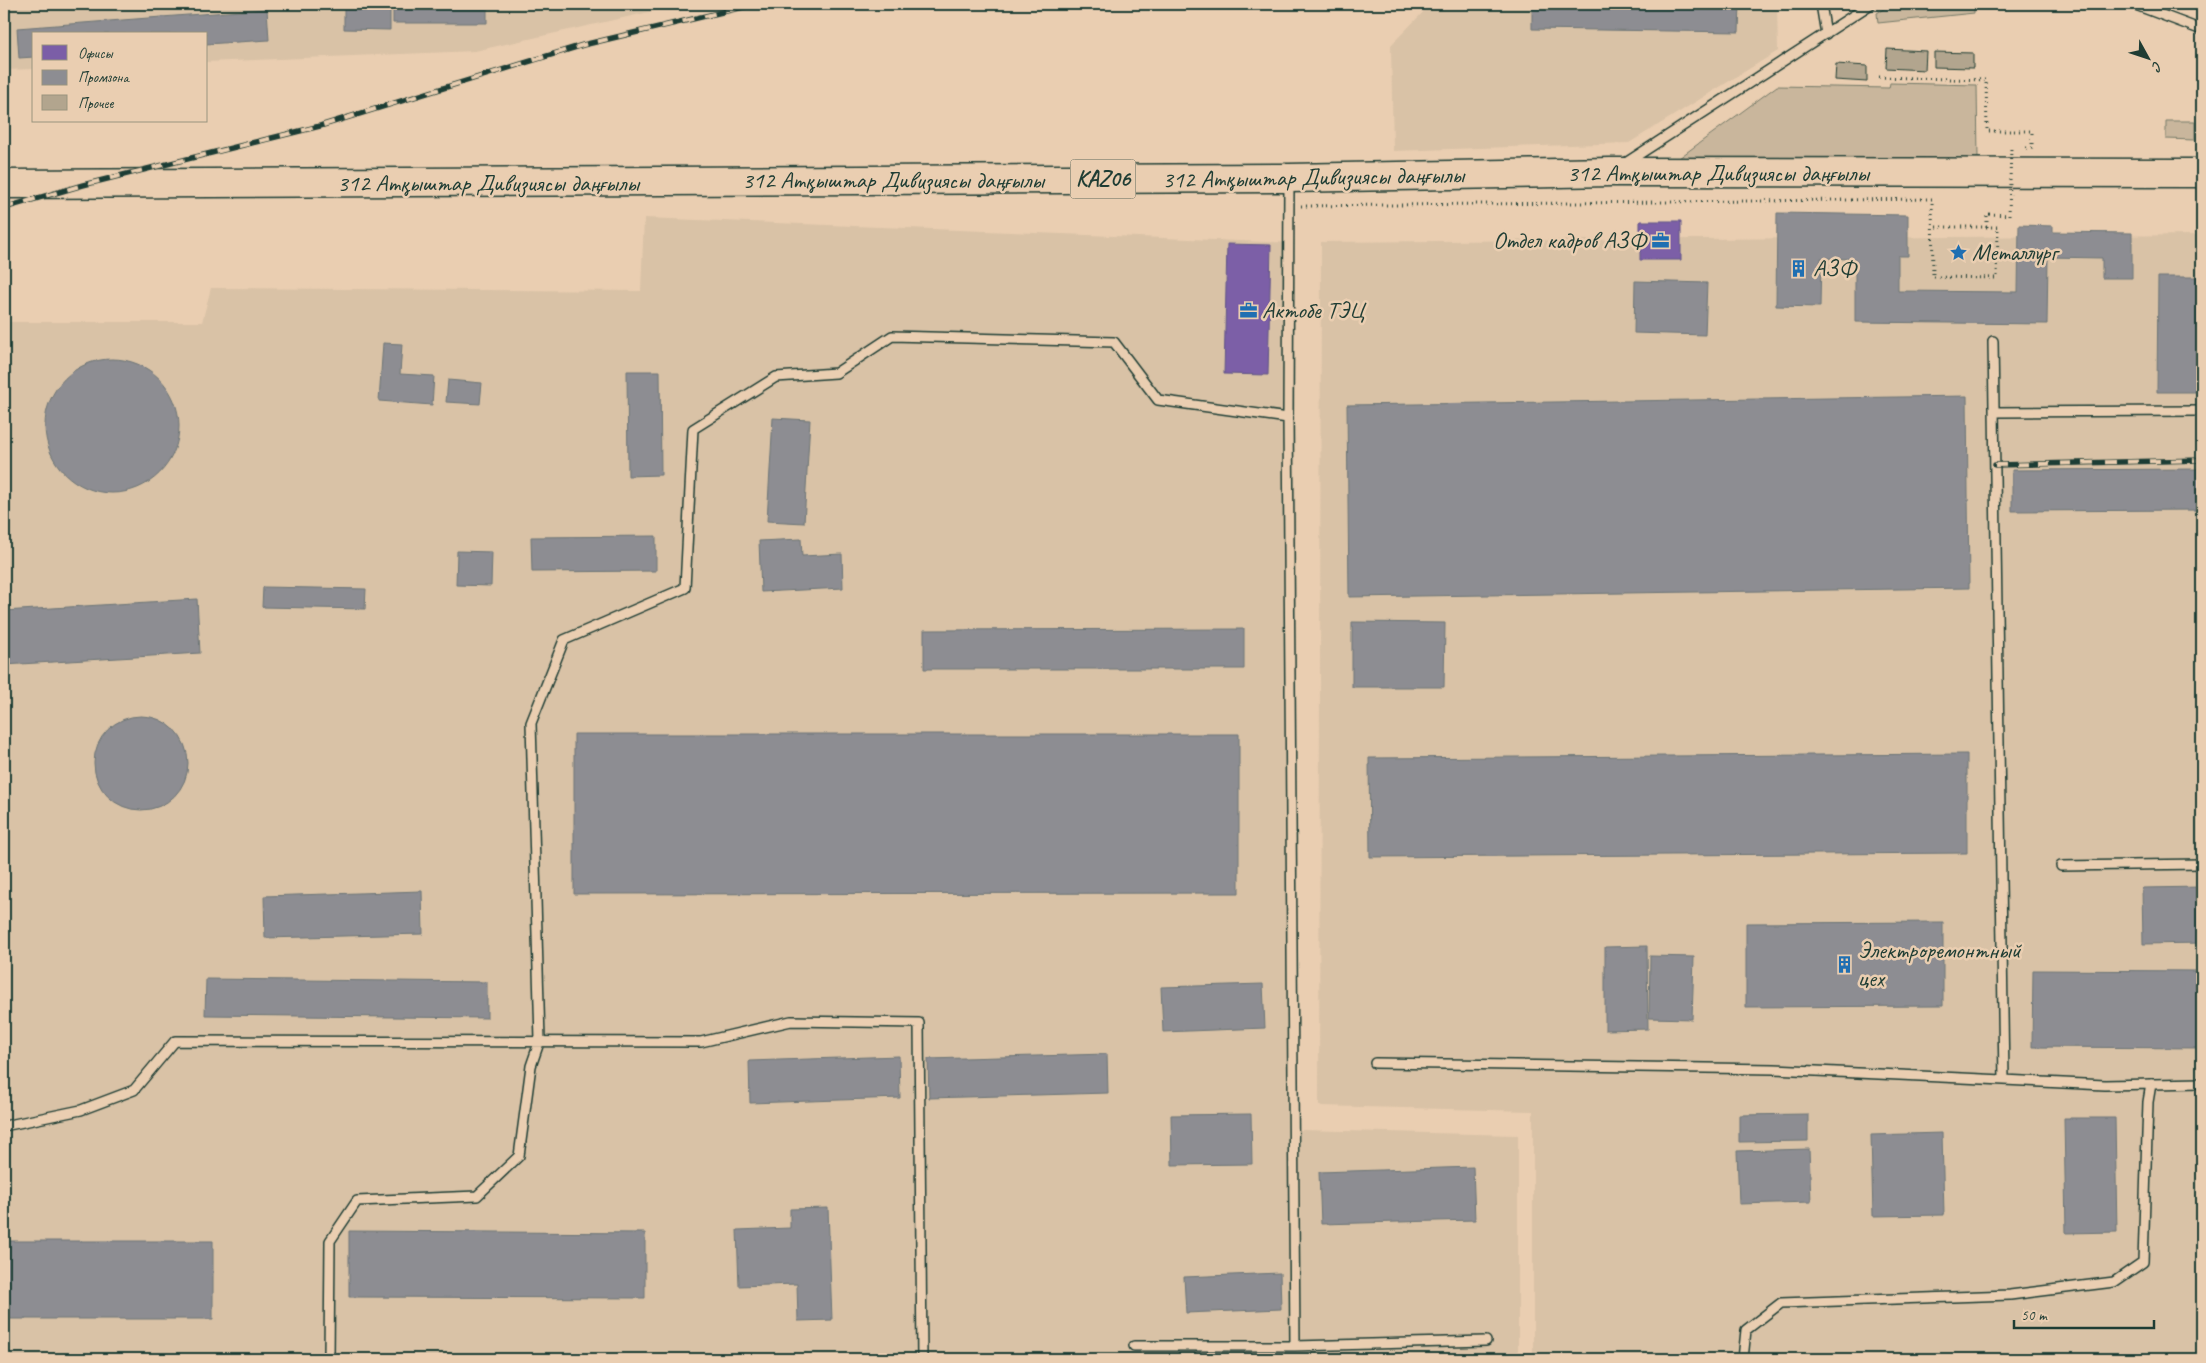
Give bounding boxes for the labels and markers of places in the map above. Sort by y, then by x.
place label: Отдел кадров АЗФ [1493,225,1649,255]
office icon: Отдел кадров АЗФ [1650,230,1670,250]
place label: Металлург [1972,237,2060,267]
place icon: Металлург [1948,242,1968,262]
place label: АЗФ [1813,253,1859,283]
building icon: АЗФ [1789,258,1809,278]
place label: Актобе ТЭЦ [1262,295,1367,325]
office icon: Актобе ТЭЦ [1238,300,1258,320]
place label: Электроремонтный цех [1858,935,2023,993]
building icon: Электроремонтный цех [1834,954,1854,974]

